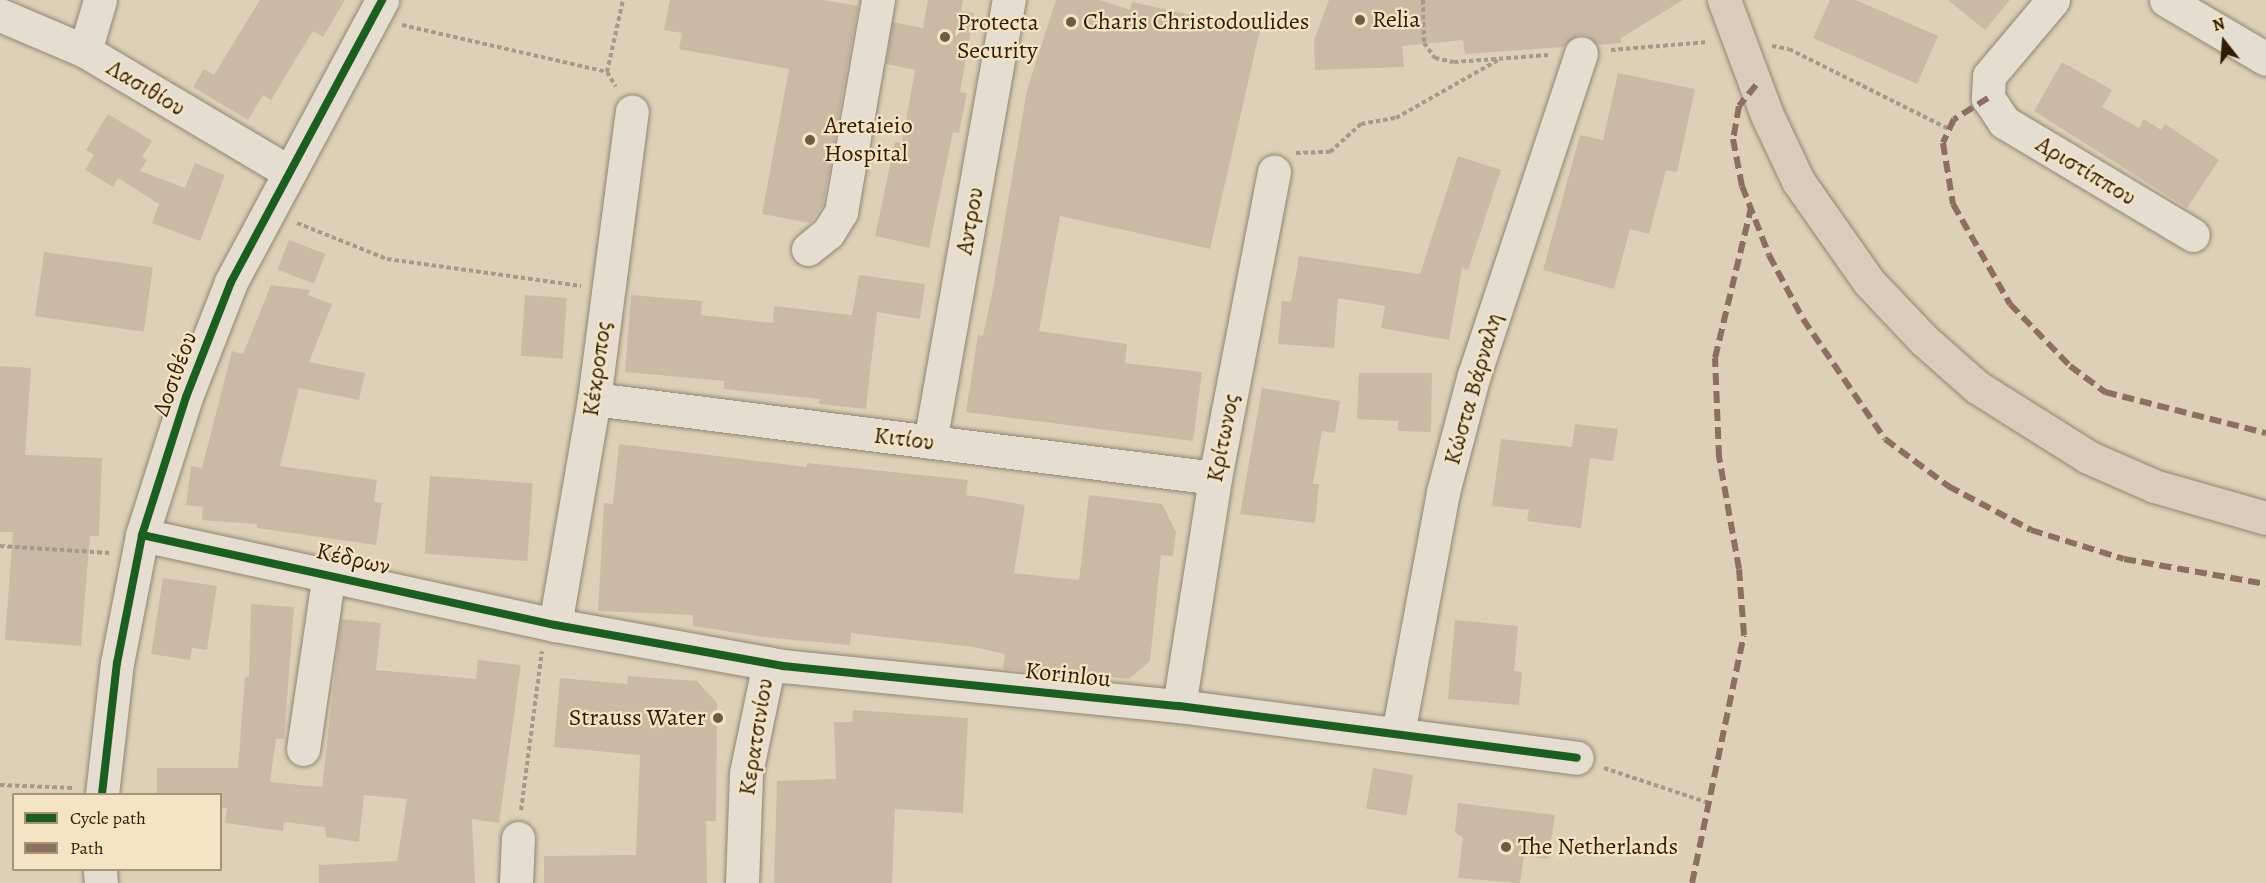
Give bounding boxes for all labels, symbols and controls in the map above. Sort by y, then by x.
place label: Relia [1372,6,1421,34]
place label: Charis Christodoulides [1083,8,1309,36]
place label: Protecta Security [957,9,1039,65]
north arrow [2194,12,2254,72]
marker: Relia [1353,13,1367,27]
text: N [2210,13,2228,37]
marker: Charis Christodoulides [1064,15,1078,29]
marker: Protecta Security [938,30,952,44]
street label: Λασιθίου [102,53,190,123]
place label: Aretaieio Hospital [824,112,913,168]
street label: Αριστίππου [2031,130,2141,212]
marker: Aretaieio Hospital [801,131,819,149]
street label: Αντρου [950,185,990,257]
street label: Κώστα Βάρναλη [1438,310,1508,468]
street label: Κέκροπος [576,320,618,418]
street label: Δοσιθέου [146,328,204,420]
street label: Κρίτωνος [1200,391,1246,485]
street label: Κιτίου [872,421,936,457]
street label: Κέδρων [313,537,393,581]
street label: Korinlou [1024,656,1112,694]
street label: Κερατσινίου [733,676,779,798]
place label: Strauss Water [569,704,706,732]
marker: Strauss Water [711,711,725,725]
legend [12,793,222,871]
text: Cycle path [70,806,146,830]
place label: The Netherlands [1518,833,1678,861]
text: Path [70,836,104,860]
marker: The Netherlands [1499,840,1513,854]

